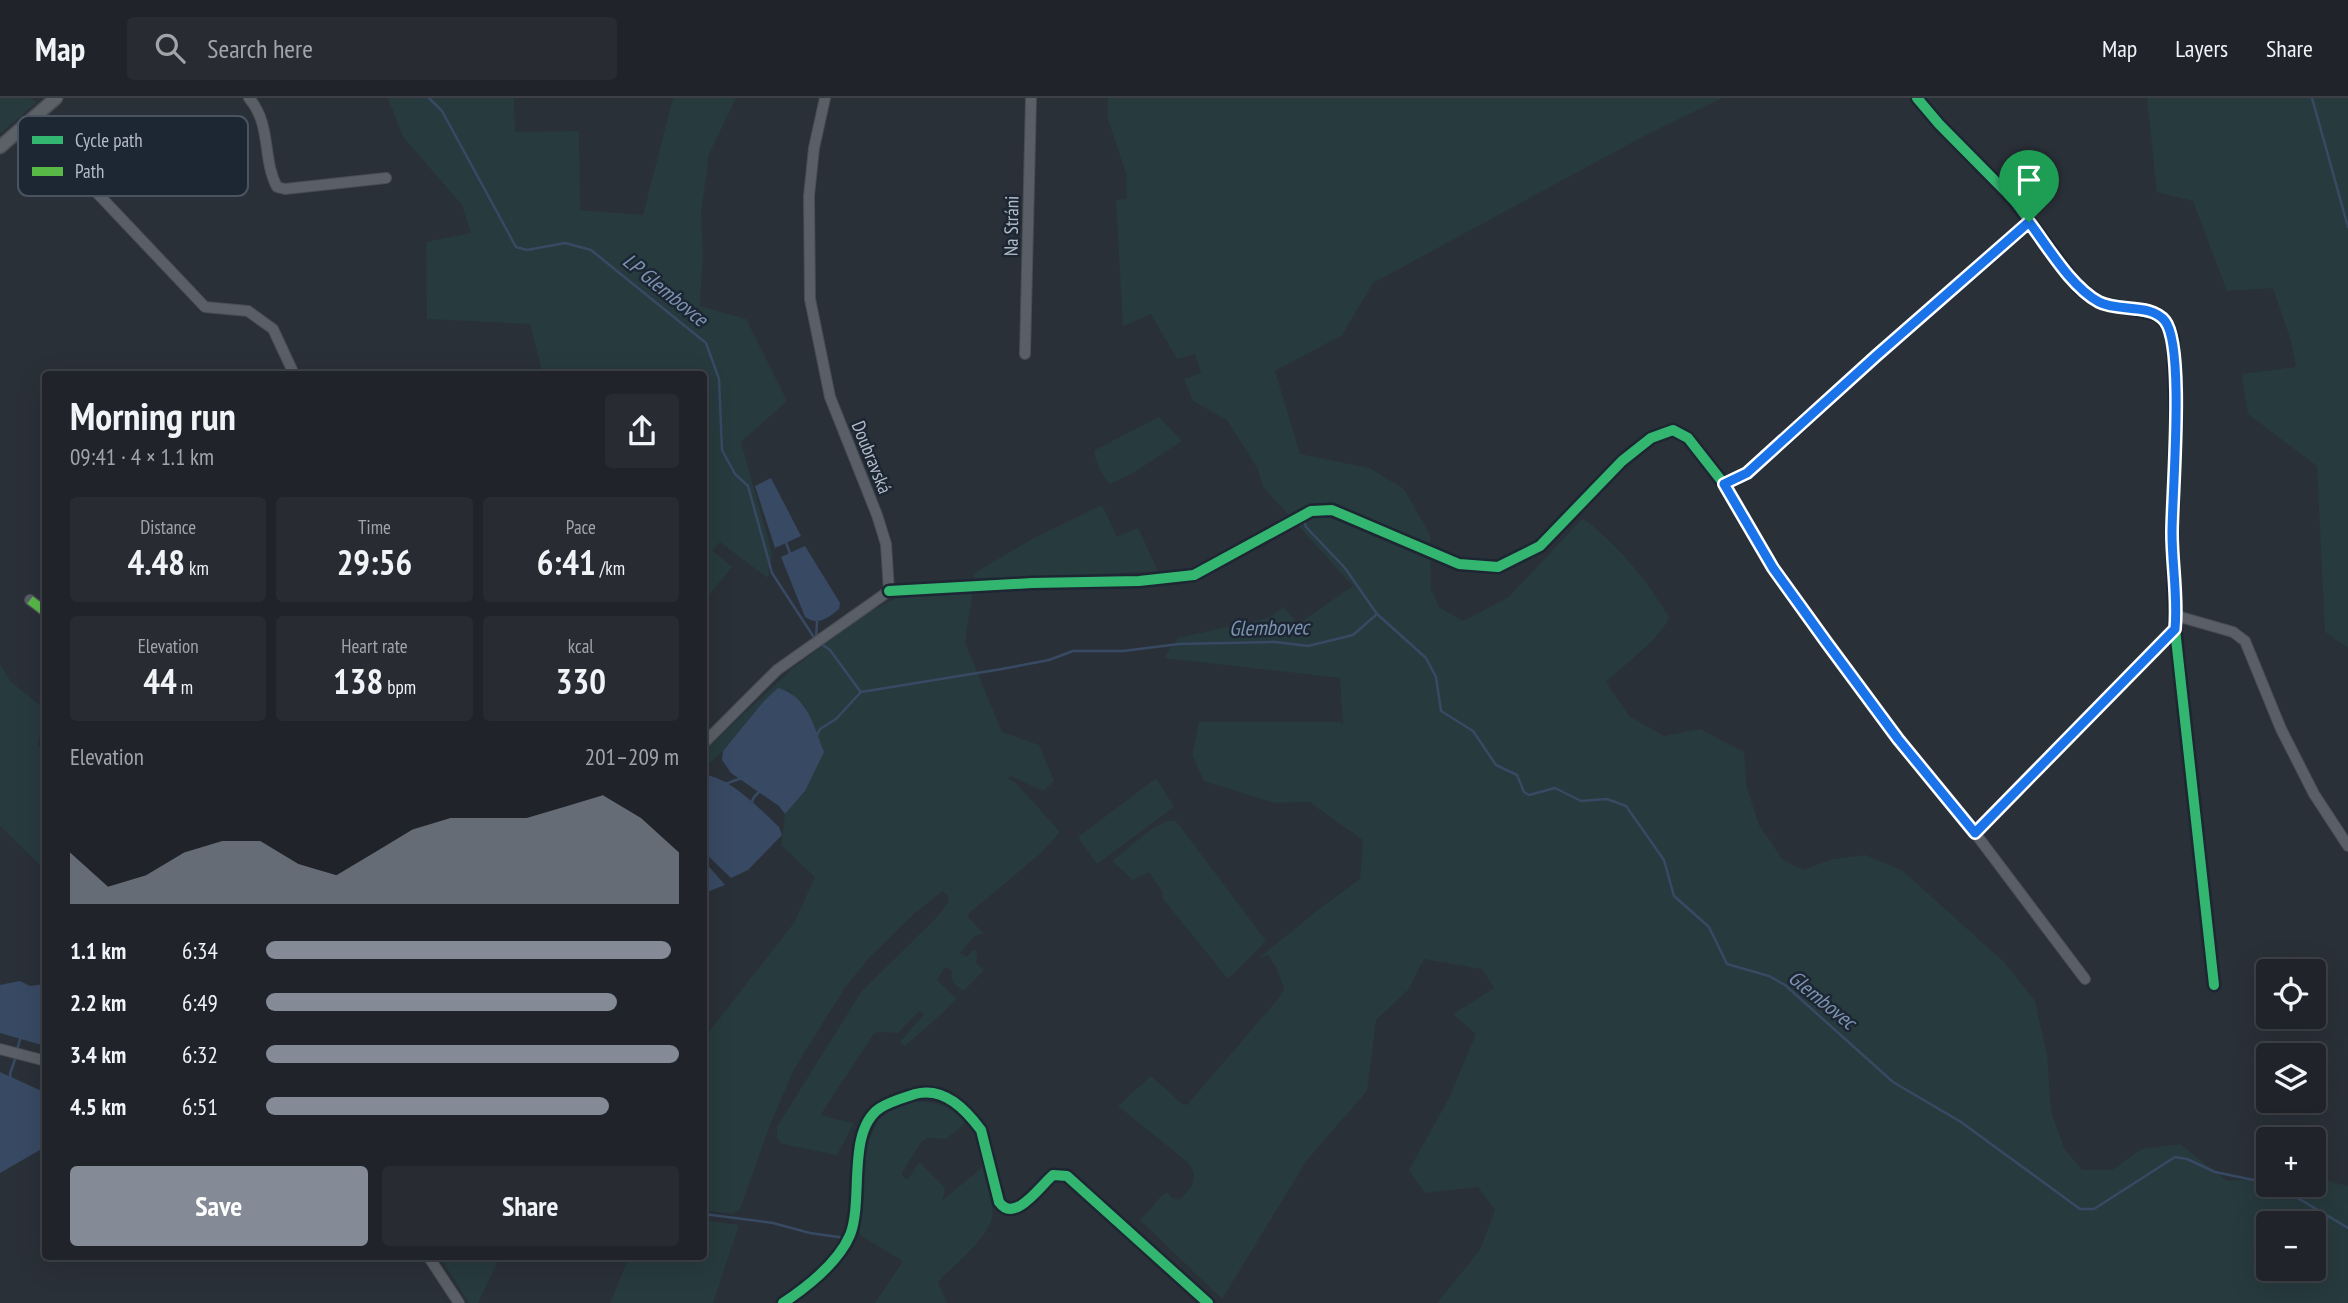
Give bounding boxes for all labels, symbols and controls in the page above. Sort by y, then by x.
search box [127,17,617,80]
text: Map [35,27,85,70]
icon: search [151,29,189,67]
text: Search here [207,32,313,65]
text: Map [2102,33,2137,64]
text: Layers [2175,33,2228,64]
text: Share [2266,33,2313,64]
legend [18,116,248,196]
text: Cycle path [75,128,143,152]
pin [1999,150,2059,222]
text: Path [75,159,104,183]
icon: arrive [2010,161,2048,199]
street label: Na Stráni [998,196,1024,256]
water label: LP Glembovce [617,247,714,333]
text: Morning run [70,391,236,440]
button: share [605,394,679,468]
street label: Doubravská [847,417,897,497]
text: 09:41 · 4 × 1.1 km [70,442,214,471]
text: Distance [140,515,196,539]
text: Time [358,515,391,539]
text: Pace [566,515,596,539]
text: 4.48 [127,539,185,585]
text: 29:56 [337,539,412,585]
text: 6:41 [537,539,596,585]
text: km [185,556,209,580]
text: /km [596,556,625,580]
water label: Glembovec [1229,613,1312,642]
text: Elevation [138,634,199,658]
text: Heart rate [341,634,408,658]
text: kcal [568,634,594,658]
text: 44 [143,658,177,704]
text: 138 [333,658,383,704]
text: 330 [556,658,606,704]
text: m [177,675,193,699]
text: bpm [383,675,416,699]
text: Elevation [70,742,144,771]
text: 201–209 m [585,742,679,771]
text: 1.1 km [70,936,126,965]
text: 6:34 [182,936,218,965]
map controls [2256,959,2326,1281]
button: locate [2256,959,2326,1029]
water label: Glembovec [1783,964,1864,1037]
text: 2.2 km [70,988,126,1017]
text: 6:49 [182,988,218,1017]
text: 3.4 km [70,1040,126,1069]
text: 6:32 [182,1040,218,1069]
button: layers [2256,1043,2326,1113]
text: 4.5 km [70,1092,126,1121]
text: 6:51 [182,1092,218,1121]
button: + [2256,1127,2326,1197]
button: Save [70,1166,368,1246]
button: Share [382,1166,679,1246]
button: − [2256,1211,2326,1281]

